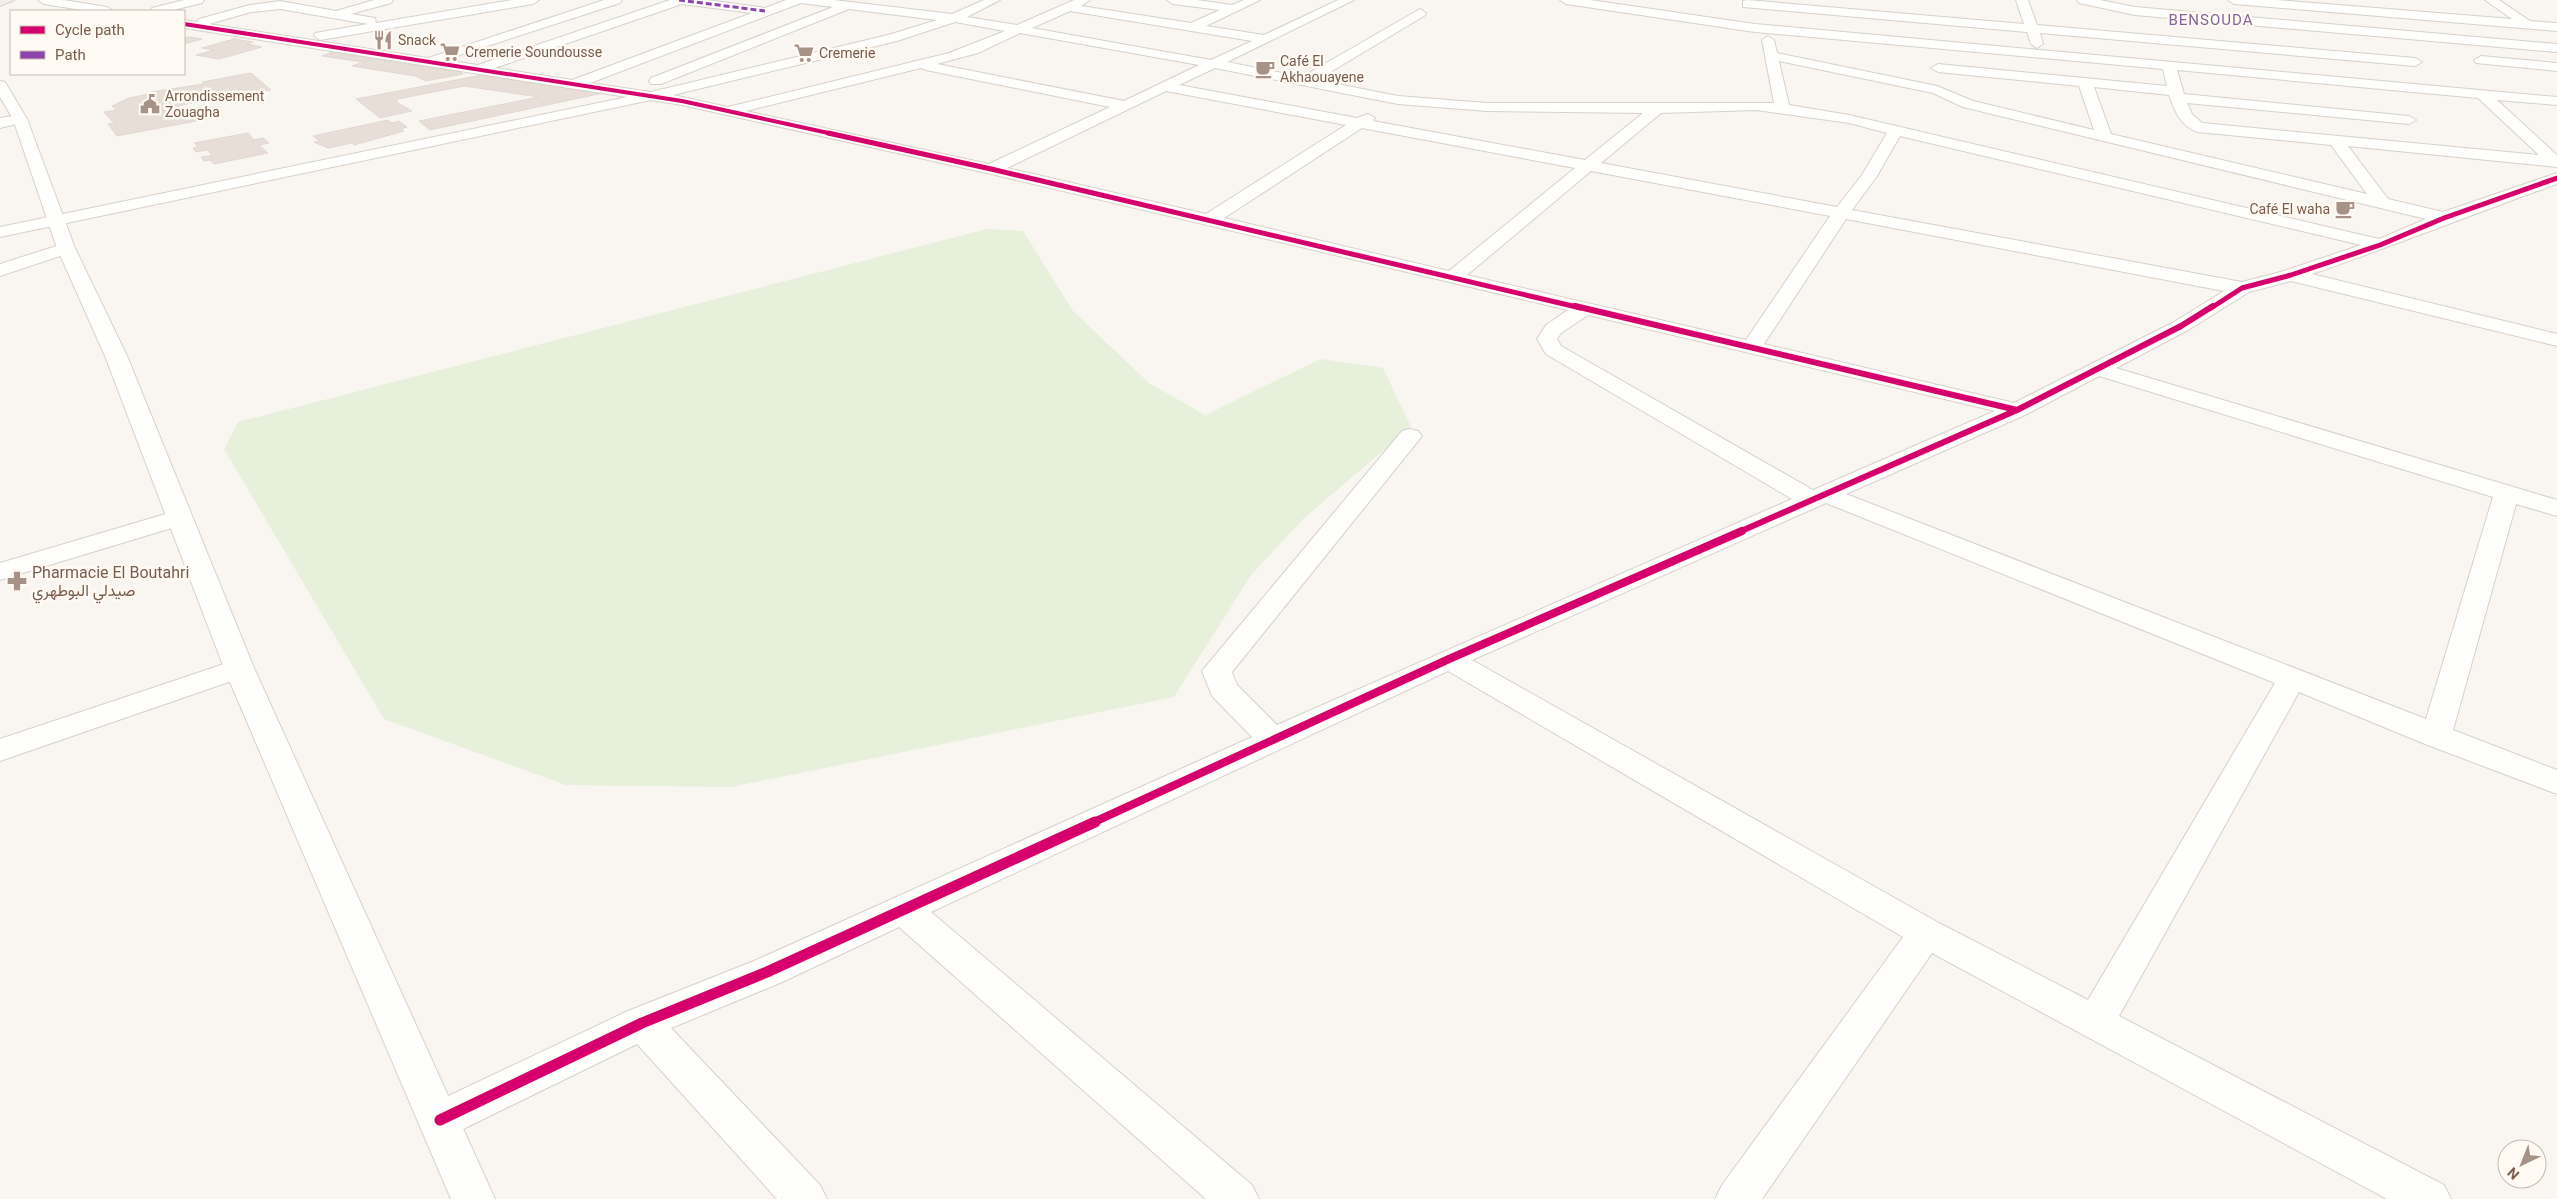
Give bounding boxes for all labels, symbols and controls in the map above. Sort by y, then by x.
legend [10,10,185,75]
district label: BENSOUDA [2169,11,2254,29]
text: Cycle path [55,21,125,39]
restaurant icon: Snack [372,29,394,51]
place label: Snack [398,32,437,48]
supermarket icon: Cremerie Soundousse [439,41,461,63]
supermarket icon: Cremerie [793,42,815,64]
place label: Cremerie Soundousse [465,44,602,60]
place label: Cremerie [819,45,875,61]
text: Path [55,46,86,64]
place label: Café El Akhaouayene [1280,53,1364,85]
cafe icon: Café El Akhaouayene [1254,58,1276,80]
place label: Arrondissement Zouagha [165,88,265,120]
public building icon: Arrondissement Zouagha [139,93,161,115]
cafe icon: Café El waha [2334,198,2356,220]
place label: Café El waha [2249,201,2330,217]
place label: Pharmacie El Boutahri صيدلي البوطهري [32,563,189,604]
pharmacy icon: Pharmacie El Boutahri صيدلي البوطهري [6,570,28,592]
north arrow [2497,1139,2547,1189]
text: N [2504,1164,2522,1183]

